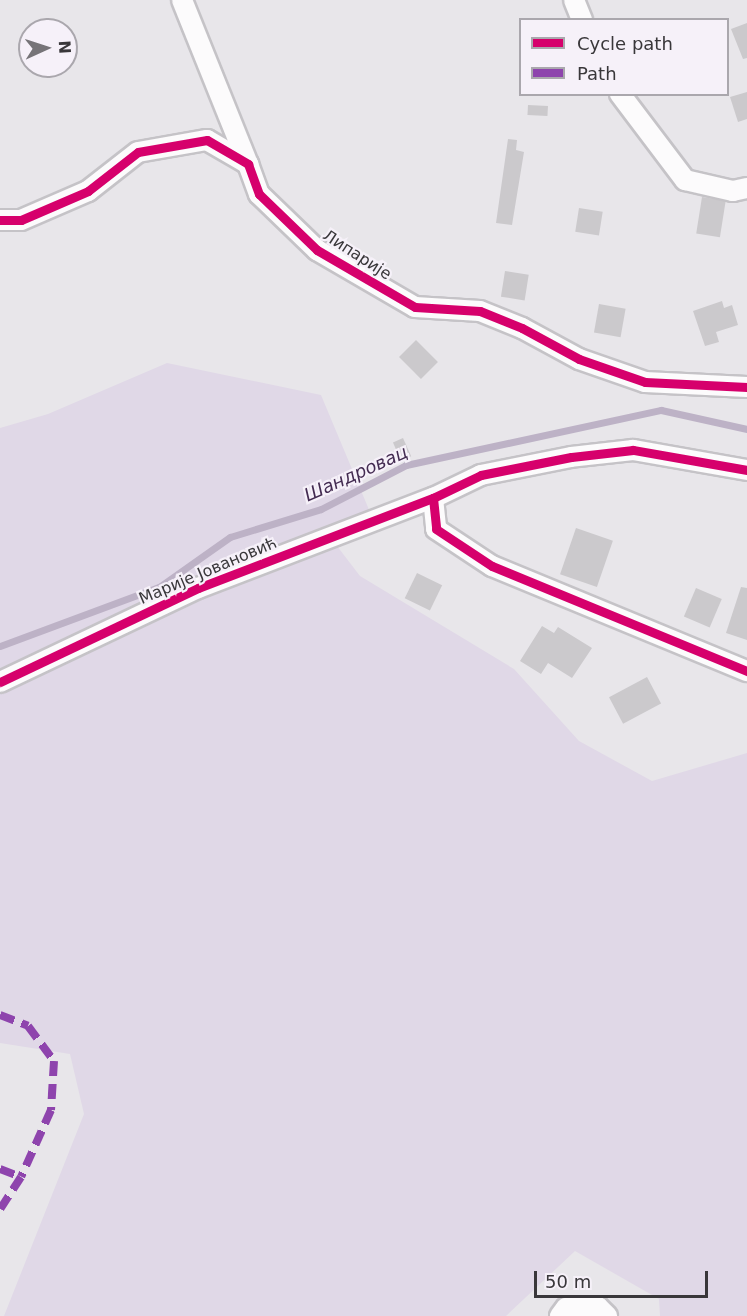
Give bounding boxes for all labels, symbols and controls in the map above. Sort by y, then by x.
north arrow [18,18,78,78]
legend [519,18,729,96]
text: Cycle path [577,33,673,54]
text: N [55,40,74,54]
text: Path [577,63,617,84]
street label: Липарије [319,226,395,284]
water label: Шандровац [301,442,411,506]
street label: Марије Јовановић [136,533,280,609]
scale bar [537,1259,711,1297]
text: 50 m [545,1271,591,1292]

